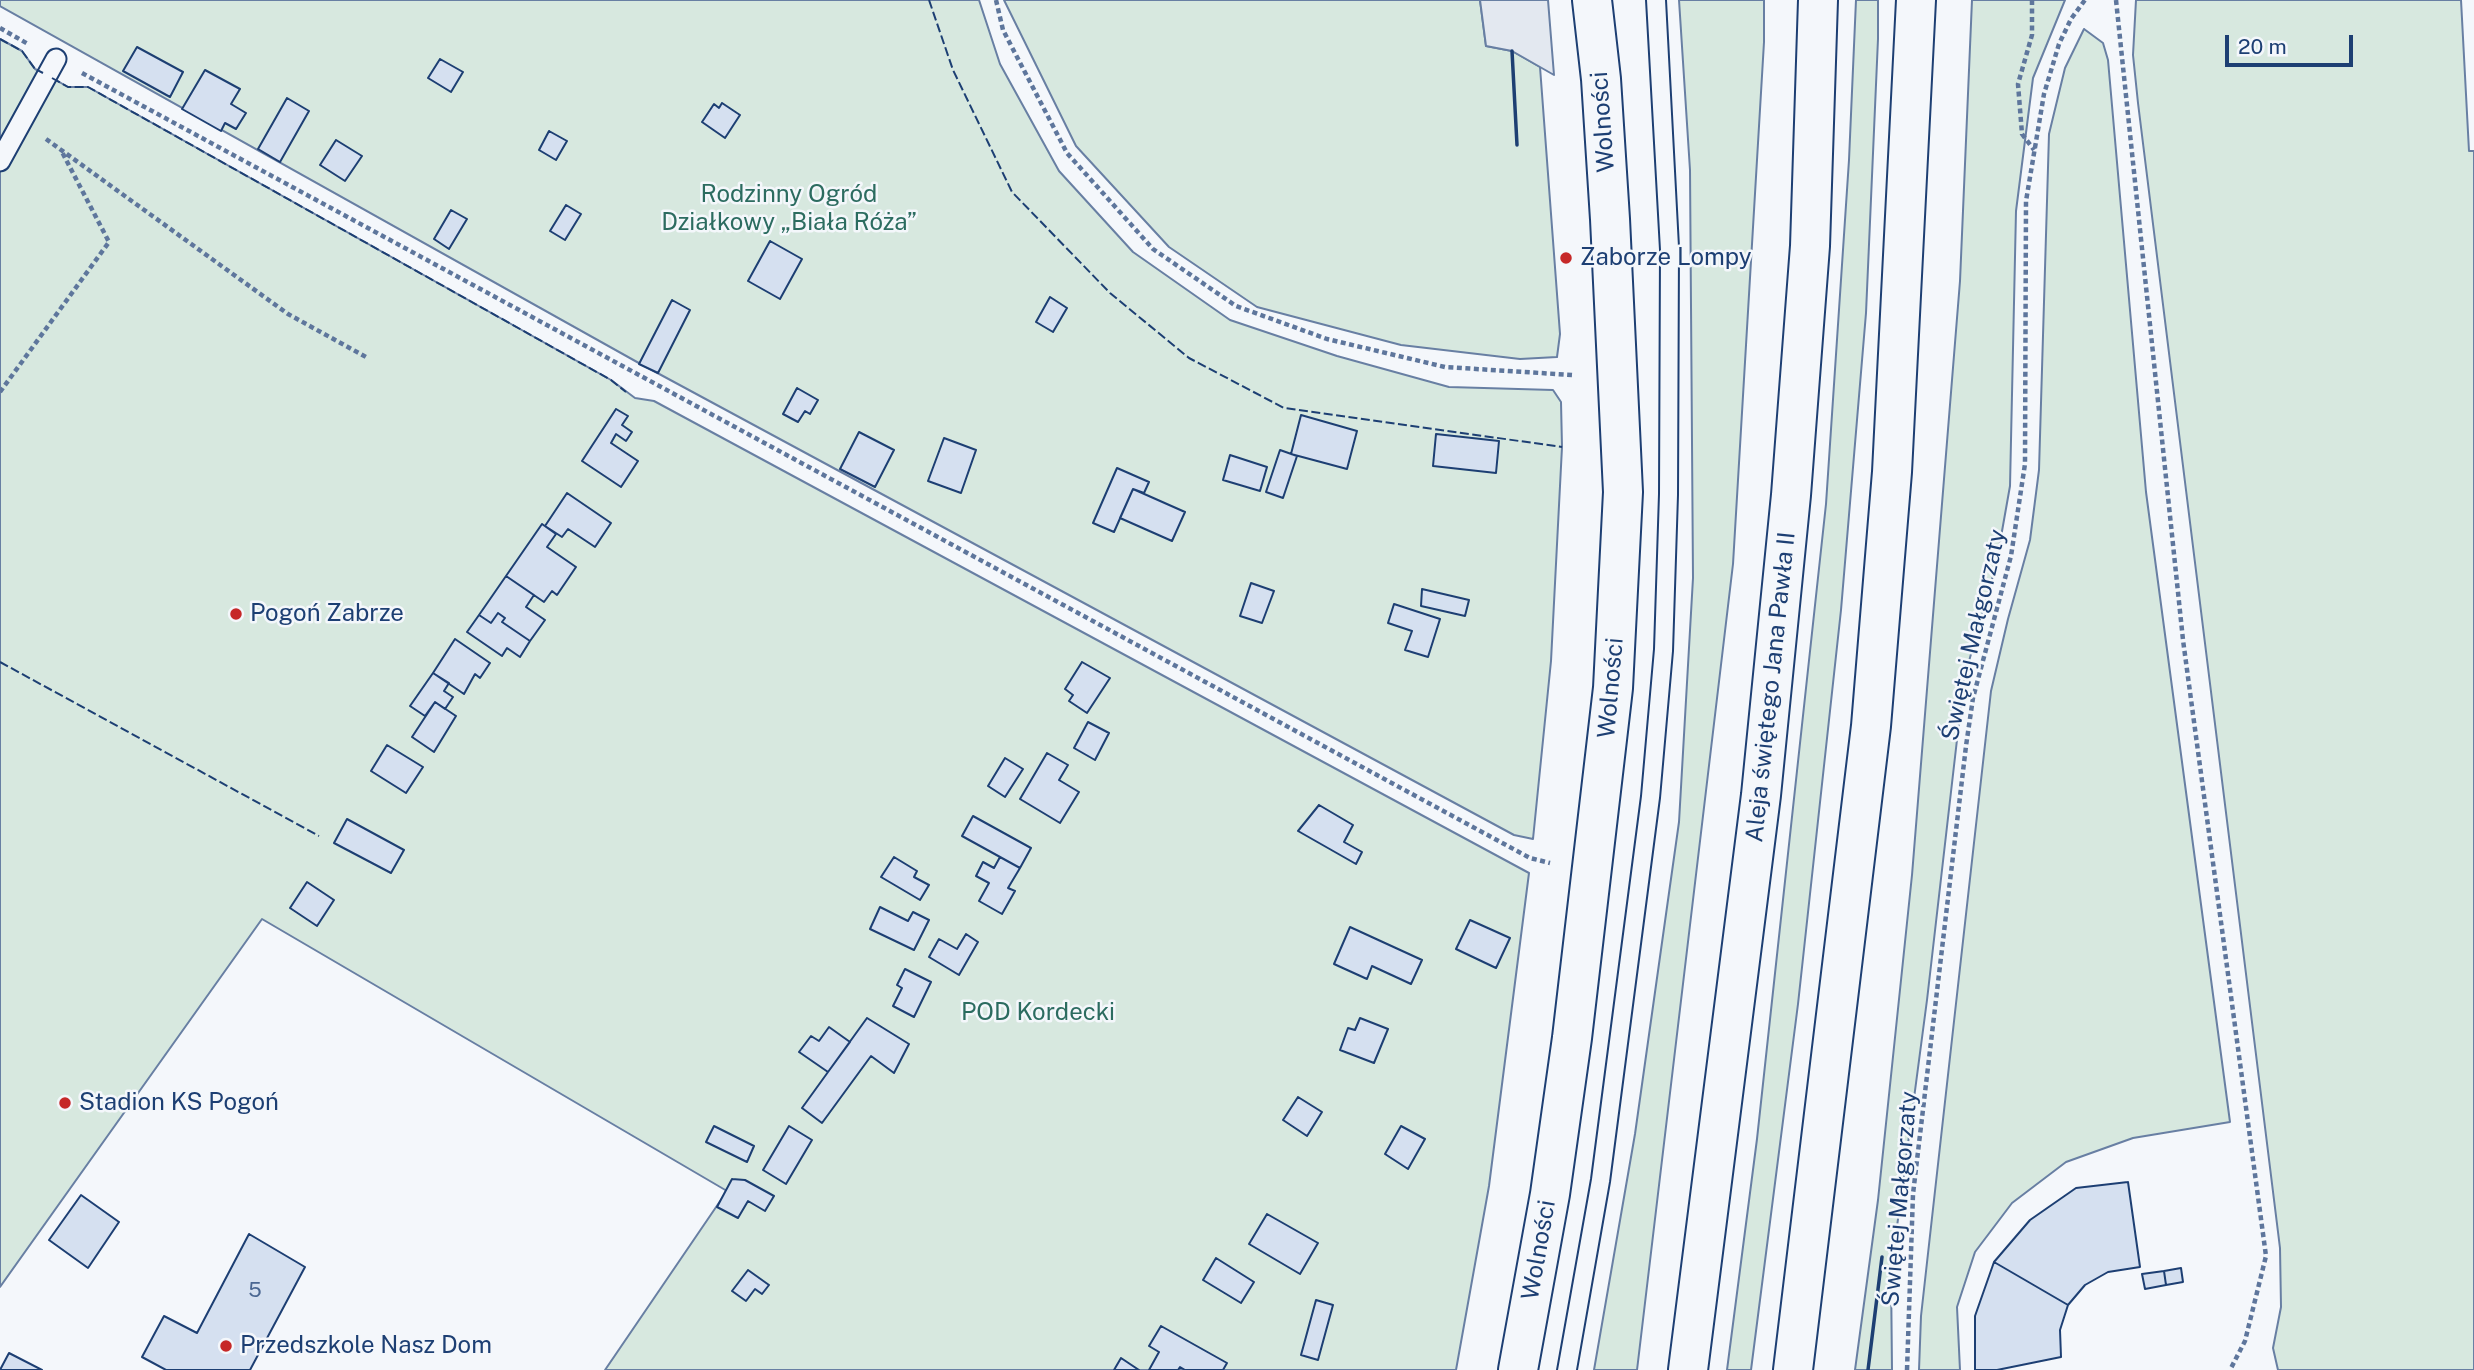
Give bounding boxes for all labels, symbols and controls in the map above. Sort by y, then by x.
scale bar [2229,21,2357,65]
text: 20 m [2238,34,2287,59]
street label: Wolności [1585,71,1621,173]
park label: Rodzinny Ogród Działkowy „Biała Róża” [661,181,917,237]
place label: Zaborze Lompy [1580,244,1752,272]
marker: Zaborze Lompy [1558,250,1574,266]
street label: Świętej Małgorzaty [1936,526,2012,744]
street label: Aleja świętego Jana Pawła II [1740,530,1802,844]
place label: Pogoń Zabrze [250,600,404,628]
marker: Pogoń Zabrze [228,606,244,622]
street label: Wolności [1592,637,1630,739]
park label: POD Kordecki [961,999,1115,1027]
place label: Stadion KS Pogoń [79,1089,279,1117]
street label: Świętej Małgorzaty [1876,1090,1924,1308]
marker: Stadion KS Pogoń [57,1095,73,1111]
street label: Wolności [1516,1198,1562,1302]
house number: 5 [248,1278,262,1304]
place label: Przedszkole Nasz Dom [240,1332,492,1360]
marker: Przedszkole Nasz Dom [218,1338,234,1354]

